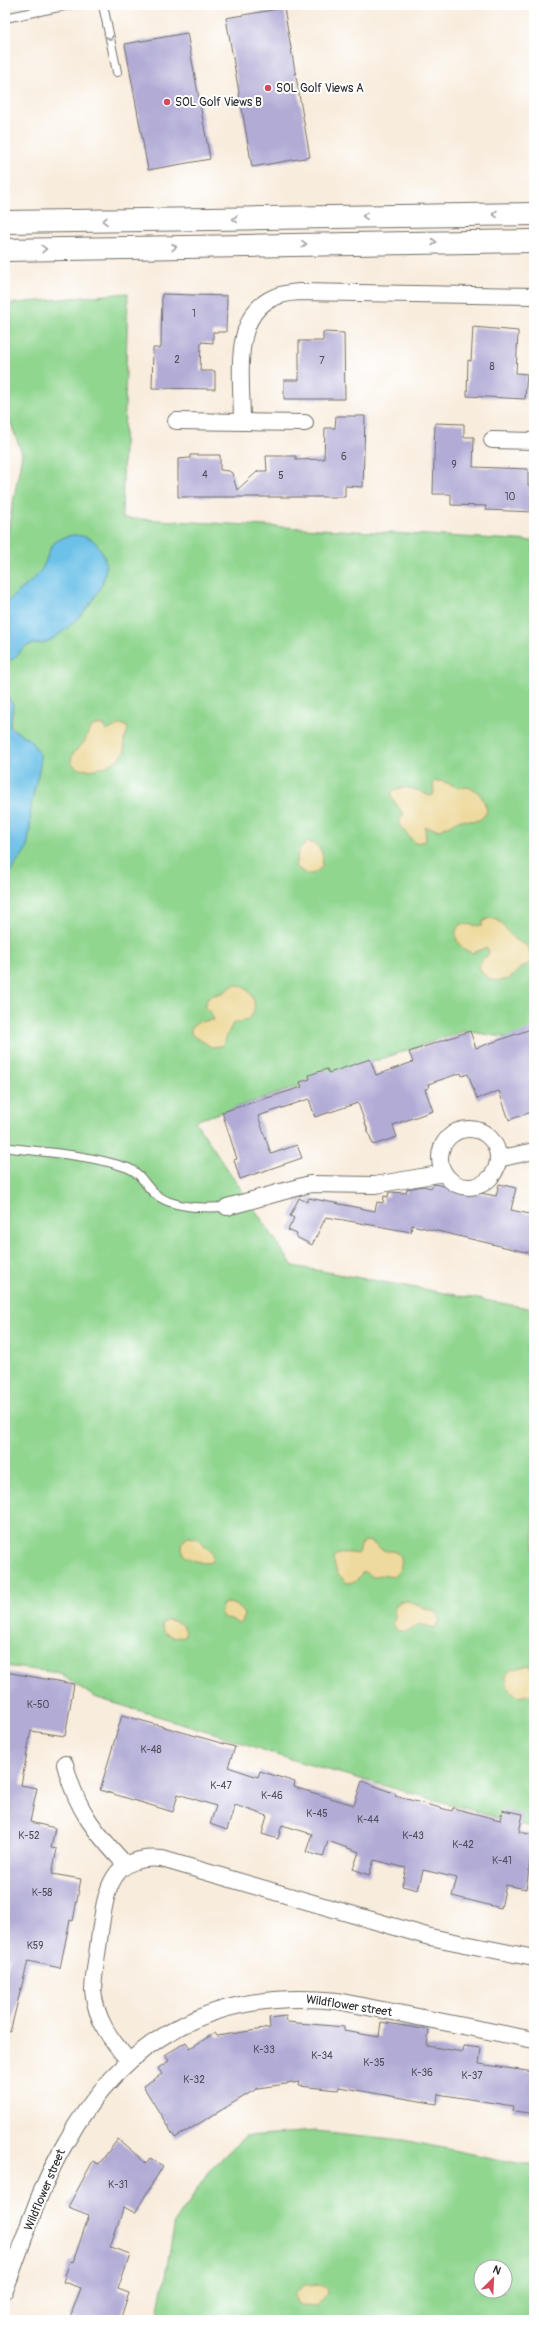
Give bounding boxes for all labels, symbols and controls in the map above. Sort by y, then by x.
one-way arrow [105,35,113,42]
place label: SOL Golf Views A [276,81,364,96]
marker: SOL Golf Views A [263,83,273,93]
place label: SOL Golf Views B [175,95,262,110]
marker: SOL Golf Views B [162,97,172,107]
one-way arrow [492,210,498,218]
one-way arrow [362,212,368,221]
one-way arrow [232,215,238,223]
one-way arrow [102,217,108,225]
one-way arrow [431,238,437,246]
one-way arrow [301,240,307,249]
one-way arrow [171,243,177,251]
one-way arrow [41,245,47,253]
house number: 1 [192,308,196,320]
house number: 2 [174,354,180,366]
house number: 7 [319,355,325,367]
house number: 8 [489,361,495,373]
house number: 6 [341,451,347,463]
house number: 9 [451,459,457,471]
house number: 4 [202,469,208,481]
house number: 5 [278,470,284,482]
house number: 10 [505,491,516,503]
house number: K-50 [27,1699,49,1711]
house number: K-48 [140,1744,162,1756]
house number: K-47 [210,1780,232,1792]
house number: K-46 [261,1790,283,1802]
house number: K-45 [306,1808,328,1820]
house number: K-44 [357,1814,379,1826]
house number: K-52 [18,1830,40,1842]
house number: K-43 [402,1830,424,1842]
house number: K-42 [452,1839,474,1851]
house number: K-41 [492,1855,512,1867]
house number: K-58 [32,1887,52,1899]
house number: K59 [27,1940,43,1952]
street label: Wildflower street [305,1992,393,2020]
house number: K-33 [253,2044,275,2056]
house number: K-34 [311,2050,333,2062]
house number: K-35 [363,2057,385,2069]
house number: K-36 [411,2067,433,2079]
house number: K-37 [461,2070,483,2082]
house number: K-32 [183,2074,205,2086]
street label: Wildflower street [21,2147,69,2233]
house number: K-31 [108,2179,128,2191]
north arrow [473,2259,513,2299]
text: N [491,2263,503,2278]

